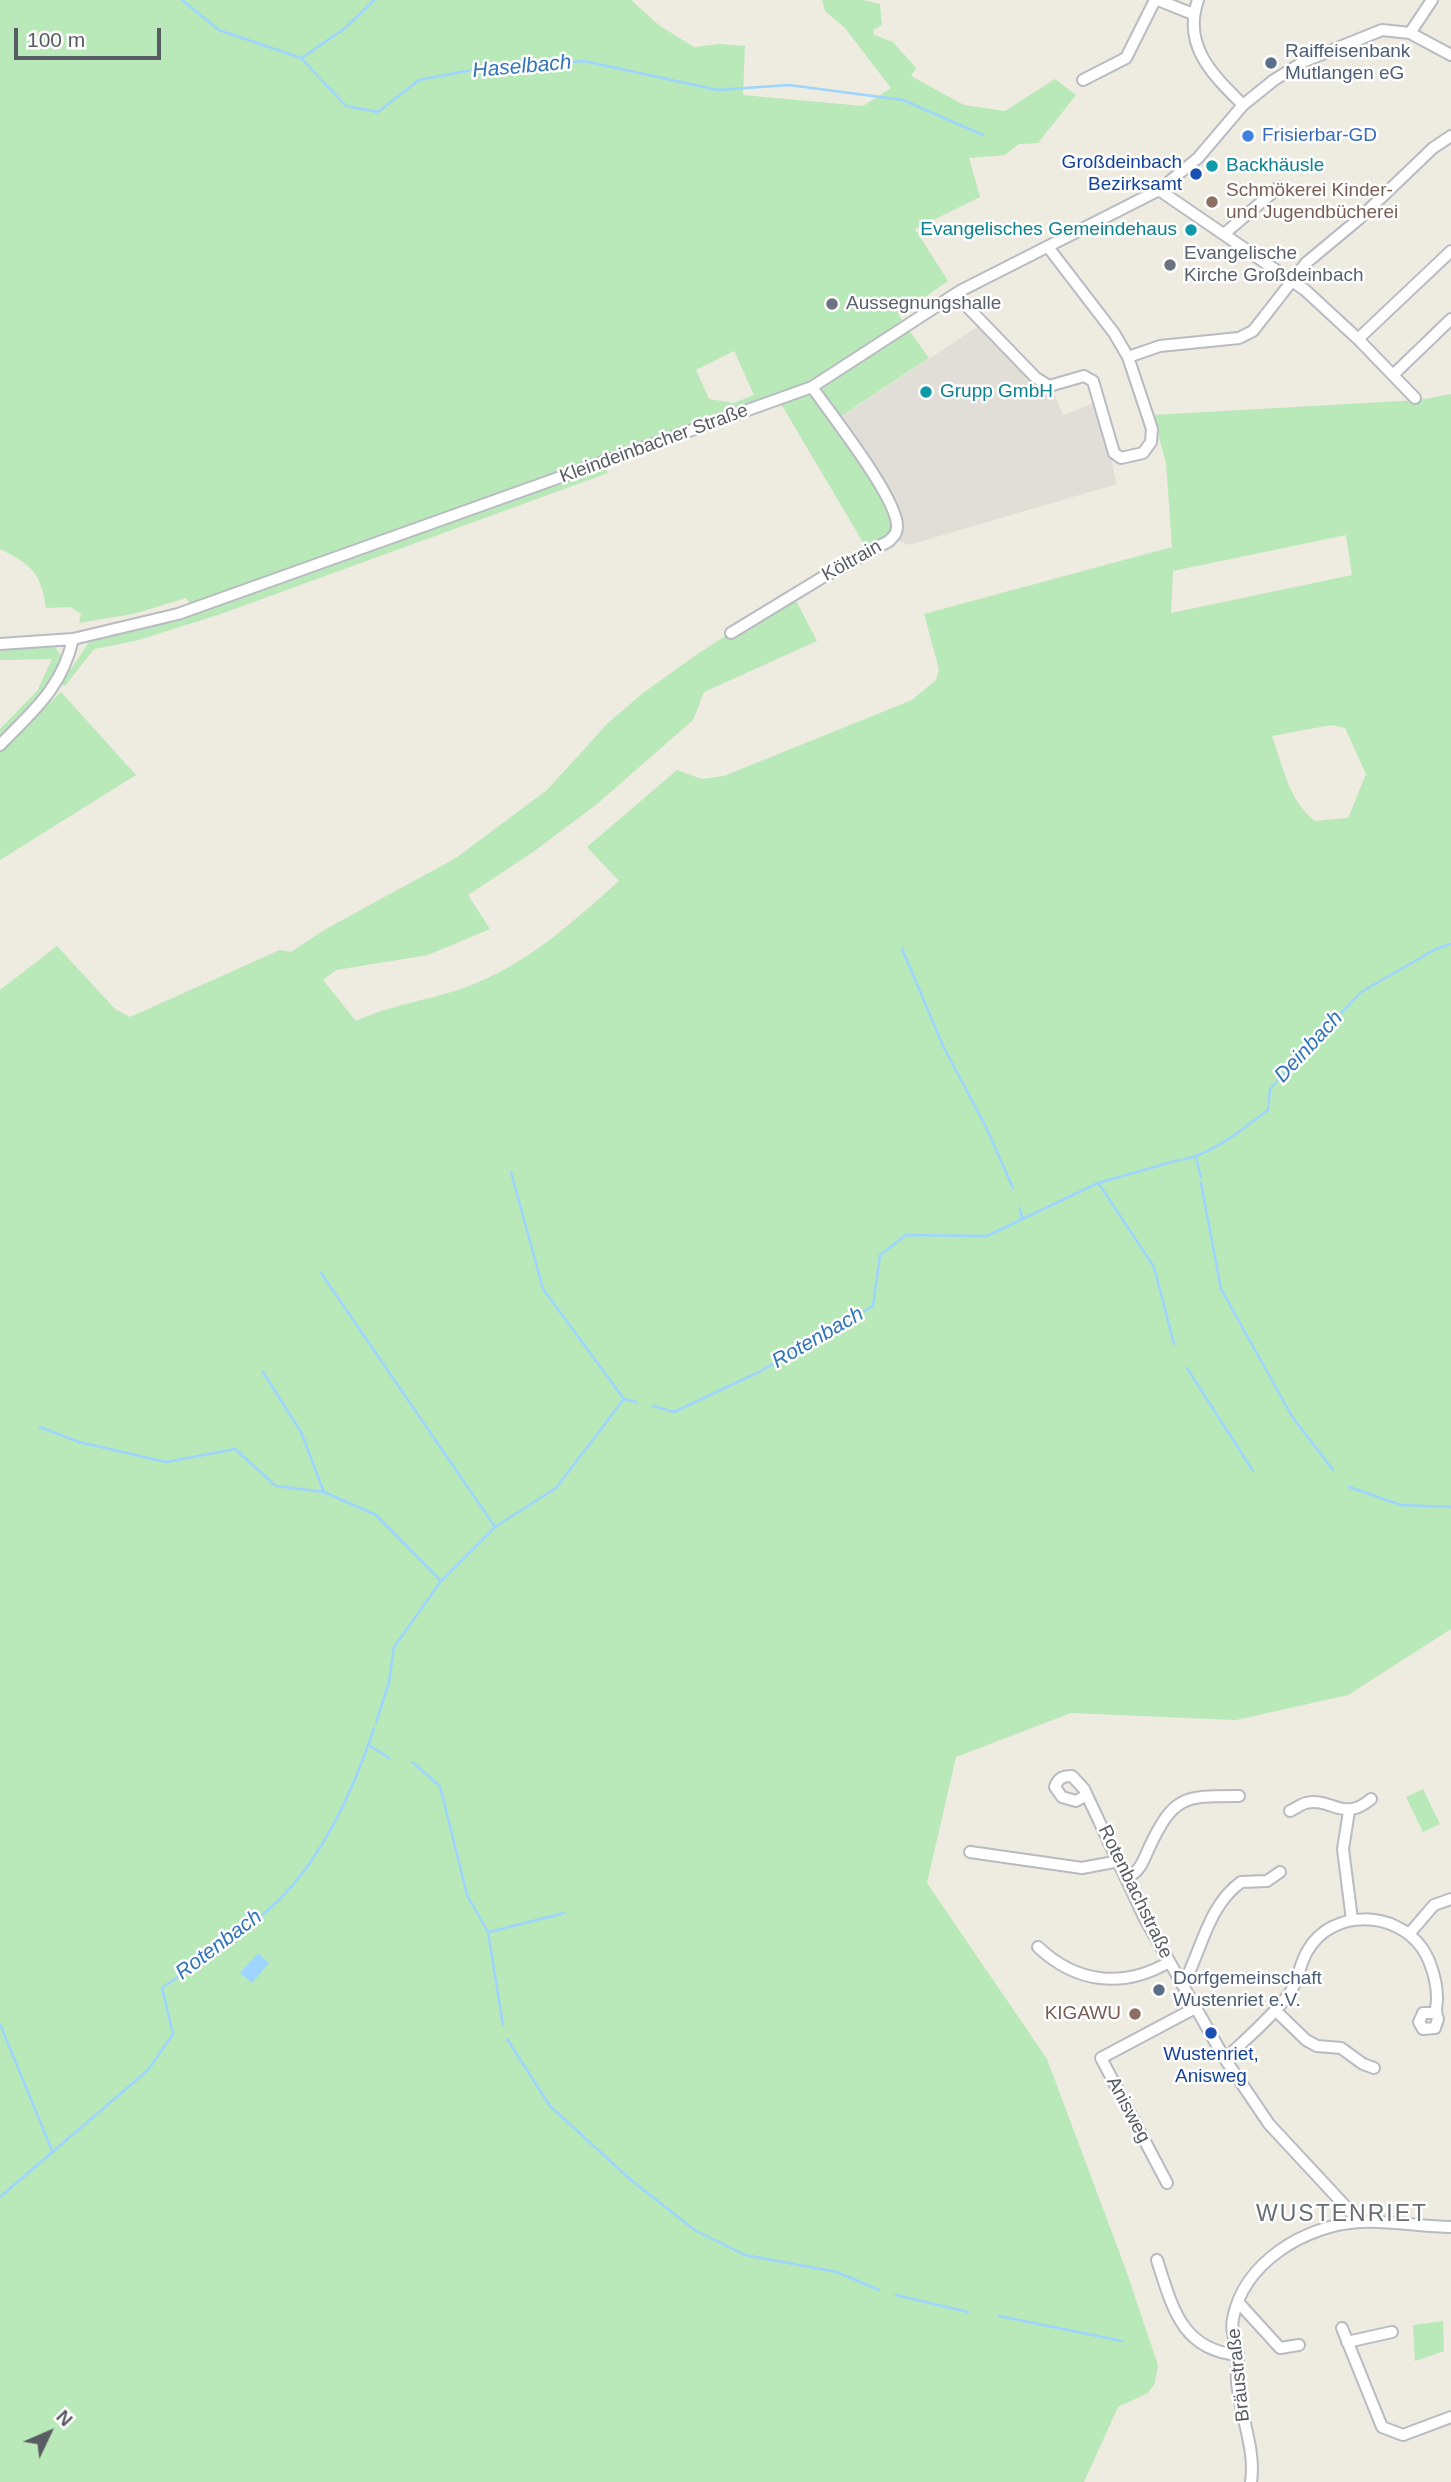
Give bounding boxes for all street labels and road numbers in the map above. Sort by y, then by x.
street label: Kleindeinbacher Straße [557,399,751,489]
street label: Költrain [818,535,886,587]
street label: Rotenbachstraße [1093,1822,1177,1962]
street label: Anisweg [1101,2073,1155,2147]
street label: Bräustraße [1223,2327,1255,2423]

